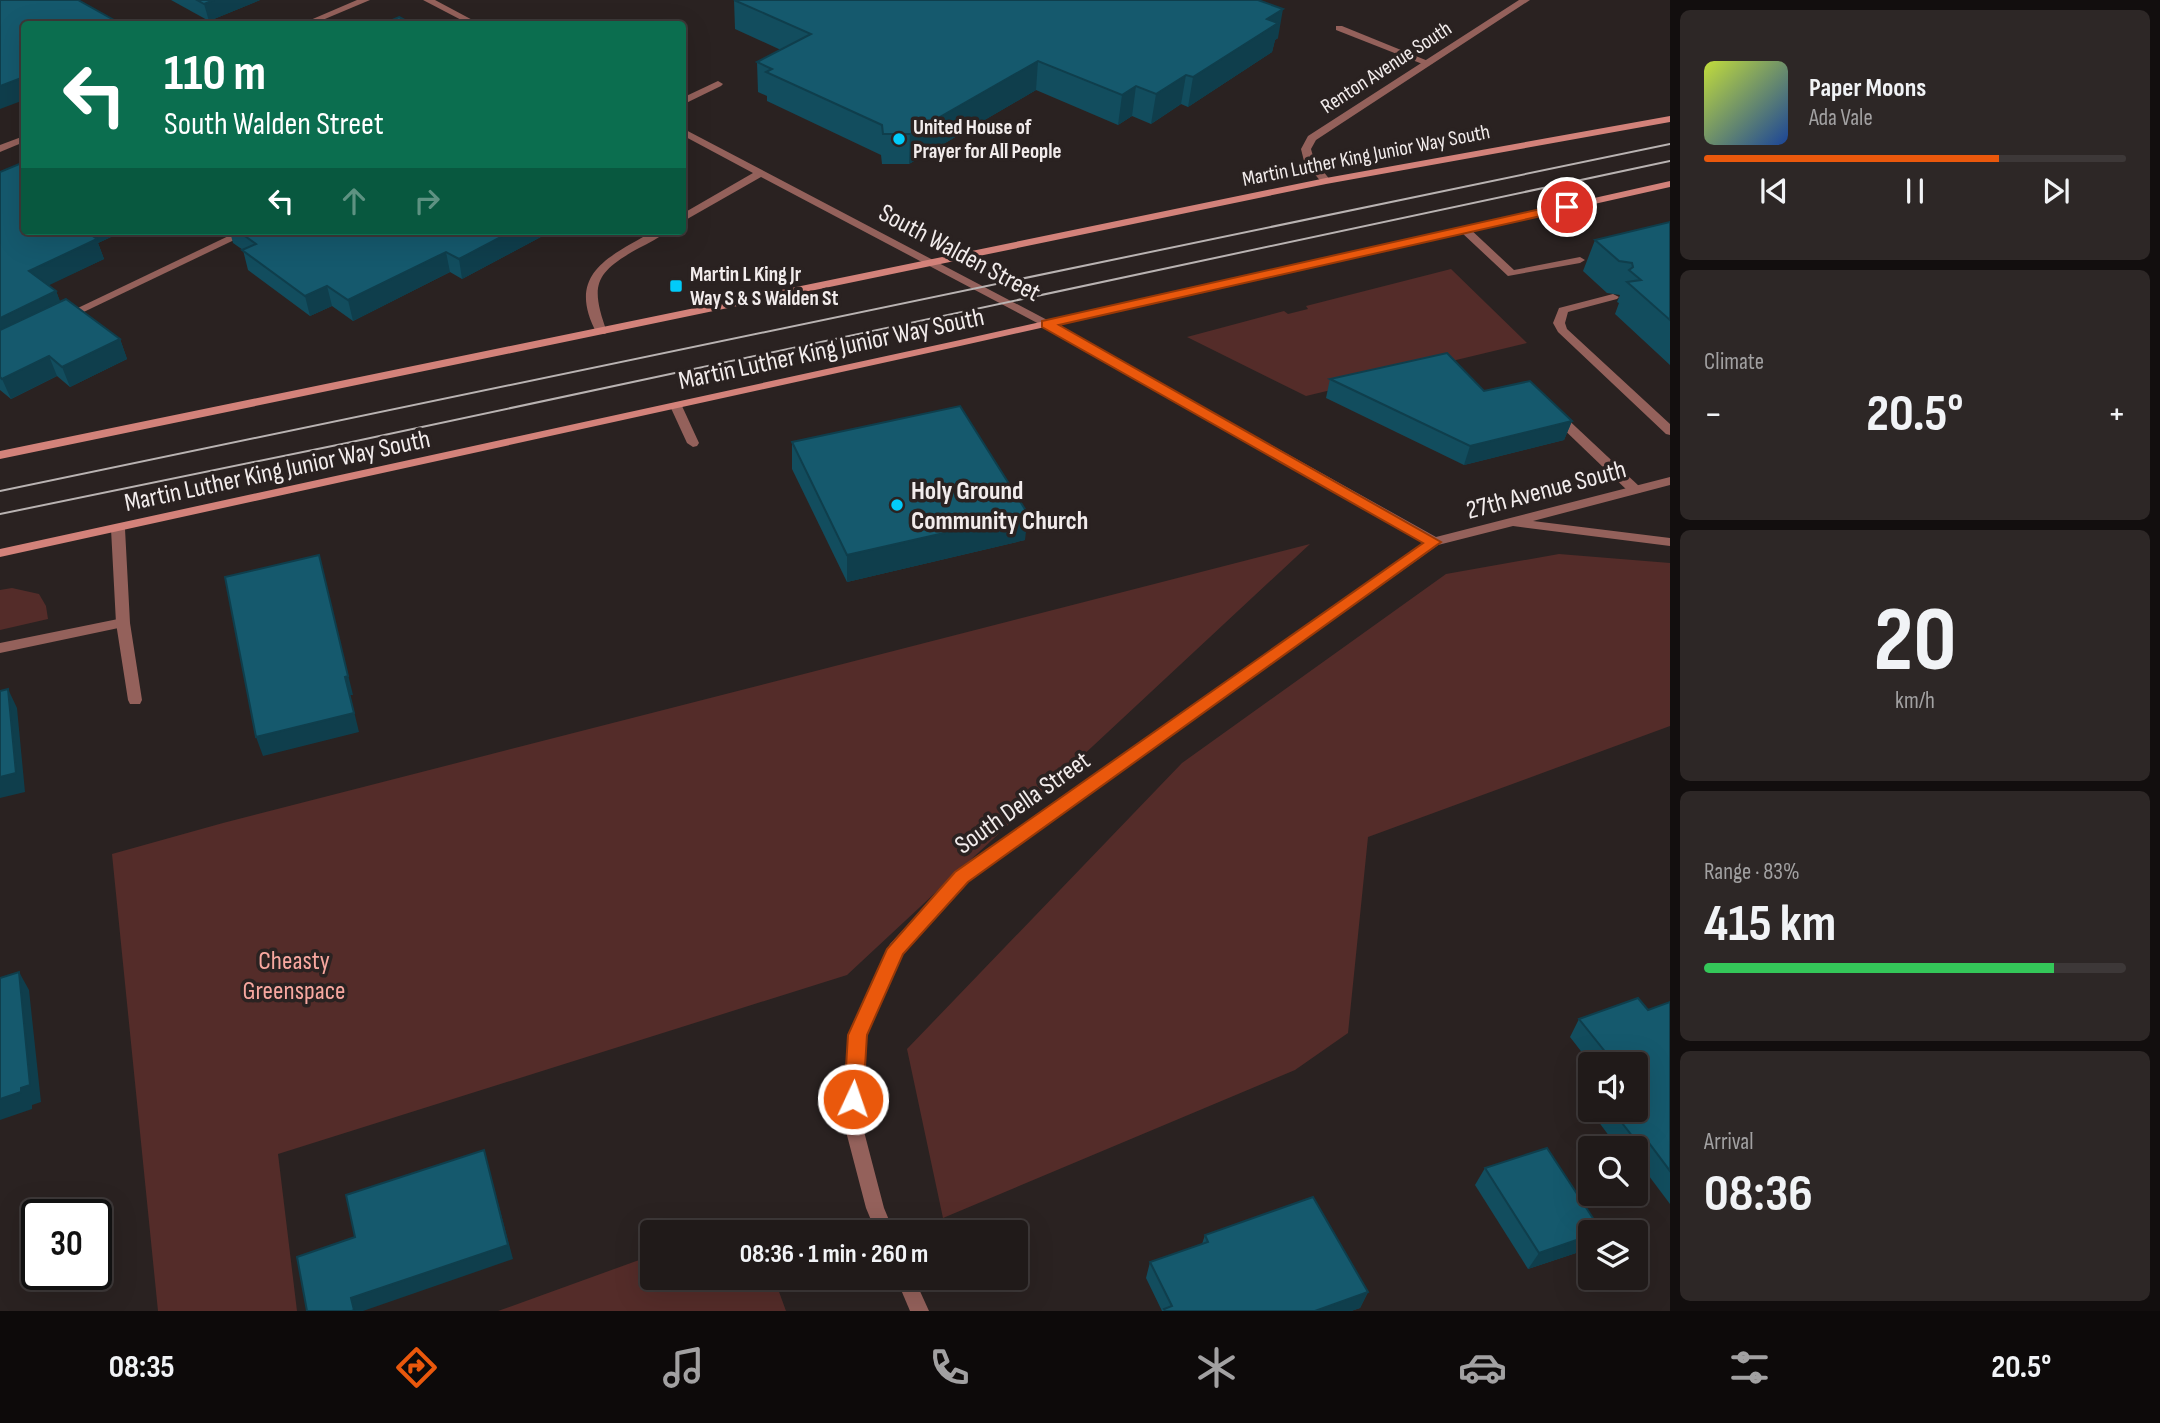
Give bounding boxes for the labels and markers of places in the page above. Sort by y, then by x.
place label: United House of Prayer for All People [913,115,1061,164]
marker: United House of Prayer for All People [891,131,907,147]
pin [1537,177,1597,237]
place label: Martin L King Jr Way S & S Walden St [690,262,839,311]
marker: Martin L King Jr Way S & S Walden St [668,278,684,294]
place label: Holy Ground Community Church [911,476,1088,537]
marker: Holy Ground Community Church [889,497,905,513]

